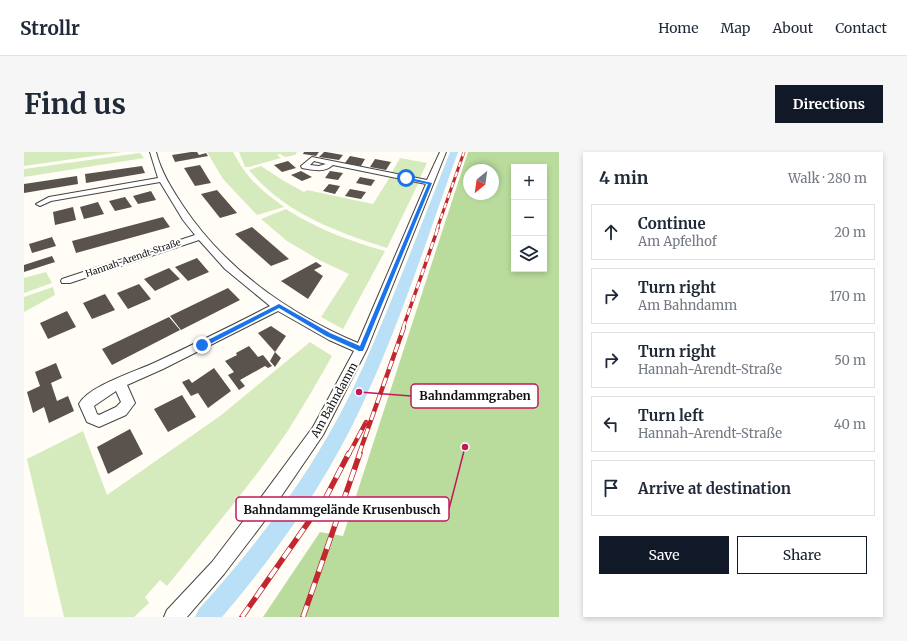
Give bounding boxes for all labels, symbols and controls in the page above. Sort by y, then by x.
text: Strollr [20,16,80,40]
text: Home [658,19,699,37]
text: Map [721,19,750,37]
text: About [772,19,813,37]
text: Contact [835,19,887,37]
button: Directions [775,85,883,123]
text: Find us [24,86,126,122]
north arrow [463,164,499,200]
map controls [511,164,547,272]
button: + [511,164,547,200]
text: 4 min [599,167,648,189]
route start [397,169,415,187]
text: Walk · 280 m [788,170,867,187]
button: − [511,200,547,236]
text: Continue [638,214,706,233]
icon: ahead [600,221,622,243]
text: 20 m [834,224,866,241]
text: Am Apfelhof [638,233,717,250]
street label: Hannah-Arendt-Straße [84,236,182,279]
button: layers [511,236,547,272]
text: Turn right [638,278,716,297]
icon: right [600,285,622,307]
text: 170 m [829,288,866,305]
text: Am Bahndamm [638,297,737,314]
route end [193,336,211,354]
text: Turn right [638,342,716,361]
icon: right [600,349,622,371]
text: 50 m [834,352,866,369]
street label: Am Bahndamm [307,360,360,441]
text: Hannah-Arendt-Straße [638,361,782,378]
callout: Bahndammgraben [411,384,538,408]
text: Bahndammgraben [419,388,531,403]
text: Turn left [638,406,704,425]
icon: left [600,413,622,435]
text: 40 m [834,416,866,433]
text: Hannah-Arendt-Straße [638,425,782,442]
icon: arrive [600,477,622,499]
text: Arrive at destination [638,479,791,498]
callout: Bahndammgelände Krusenbusch [236,497,449,521]
text: Bahndammgelände Krusenbusch [243,502,441,517]
button: Save [599,536,729,574]
button: Share [737,536,867,574]

